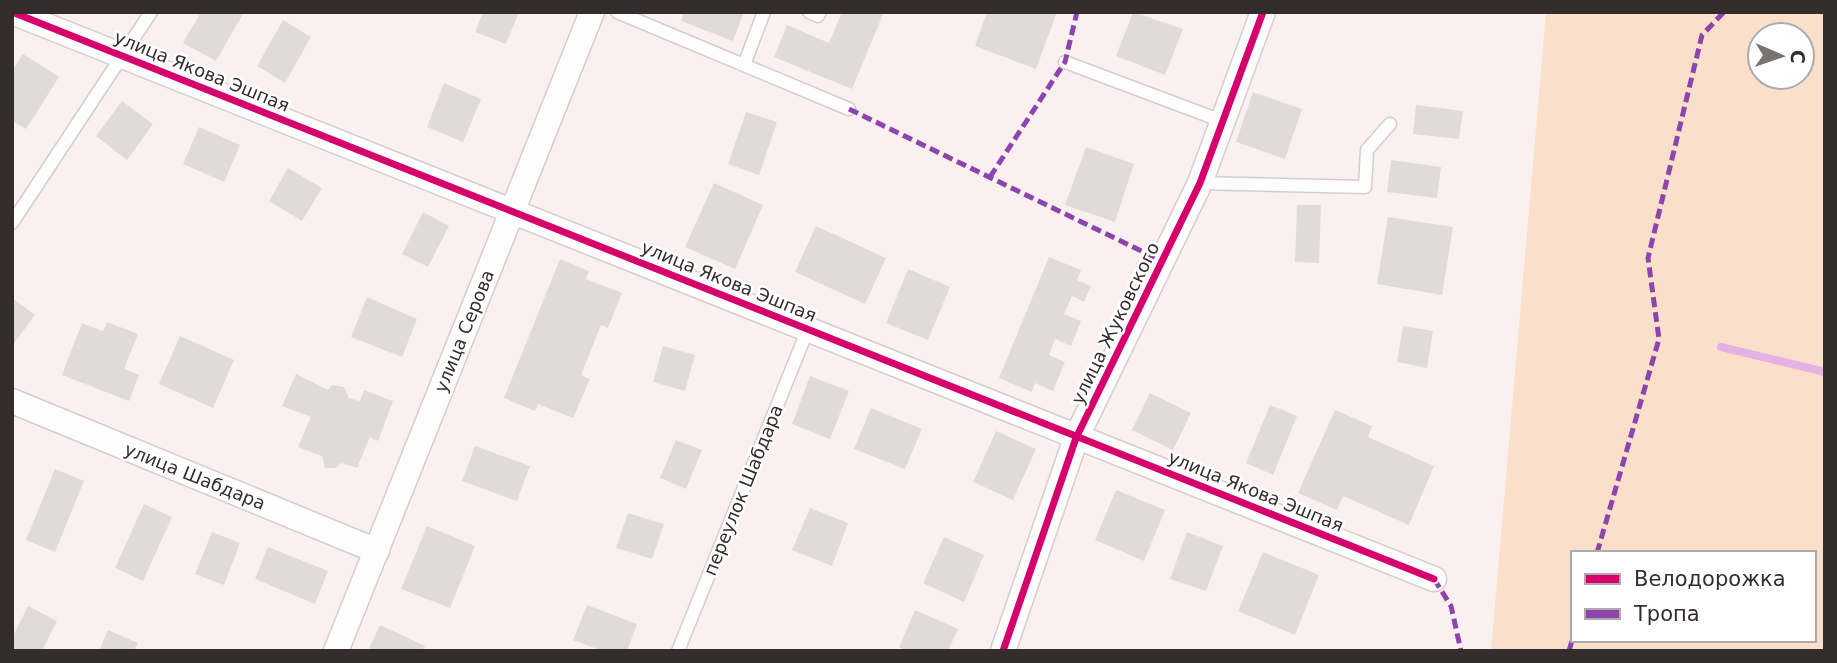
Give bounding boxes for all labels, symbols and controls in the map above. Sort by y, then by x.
north arrow [1746,21,1816,91]
street label: улица Якова Эшпая [111,26,293,116]
text: С [1787,49,1809,64]
street label: улица Якова Эшпая [638,236,820,326]
street label: улица Жуковского [1067,239,1163,407]
street label: улица Серова [430,267,498,395]
street label: переулок Шабдара [699,401,787,579]
street label: улица Шабдара [121,438,269,514]
street label: улица Якова Эшпая [1165,446,1347,536]
legend [1571,551,1816,642]
text: Велодорожка [1634,567,1786,591]
text: Тропа [1633,602,1700,626]

